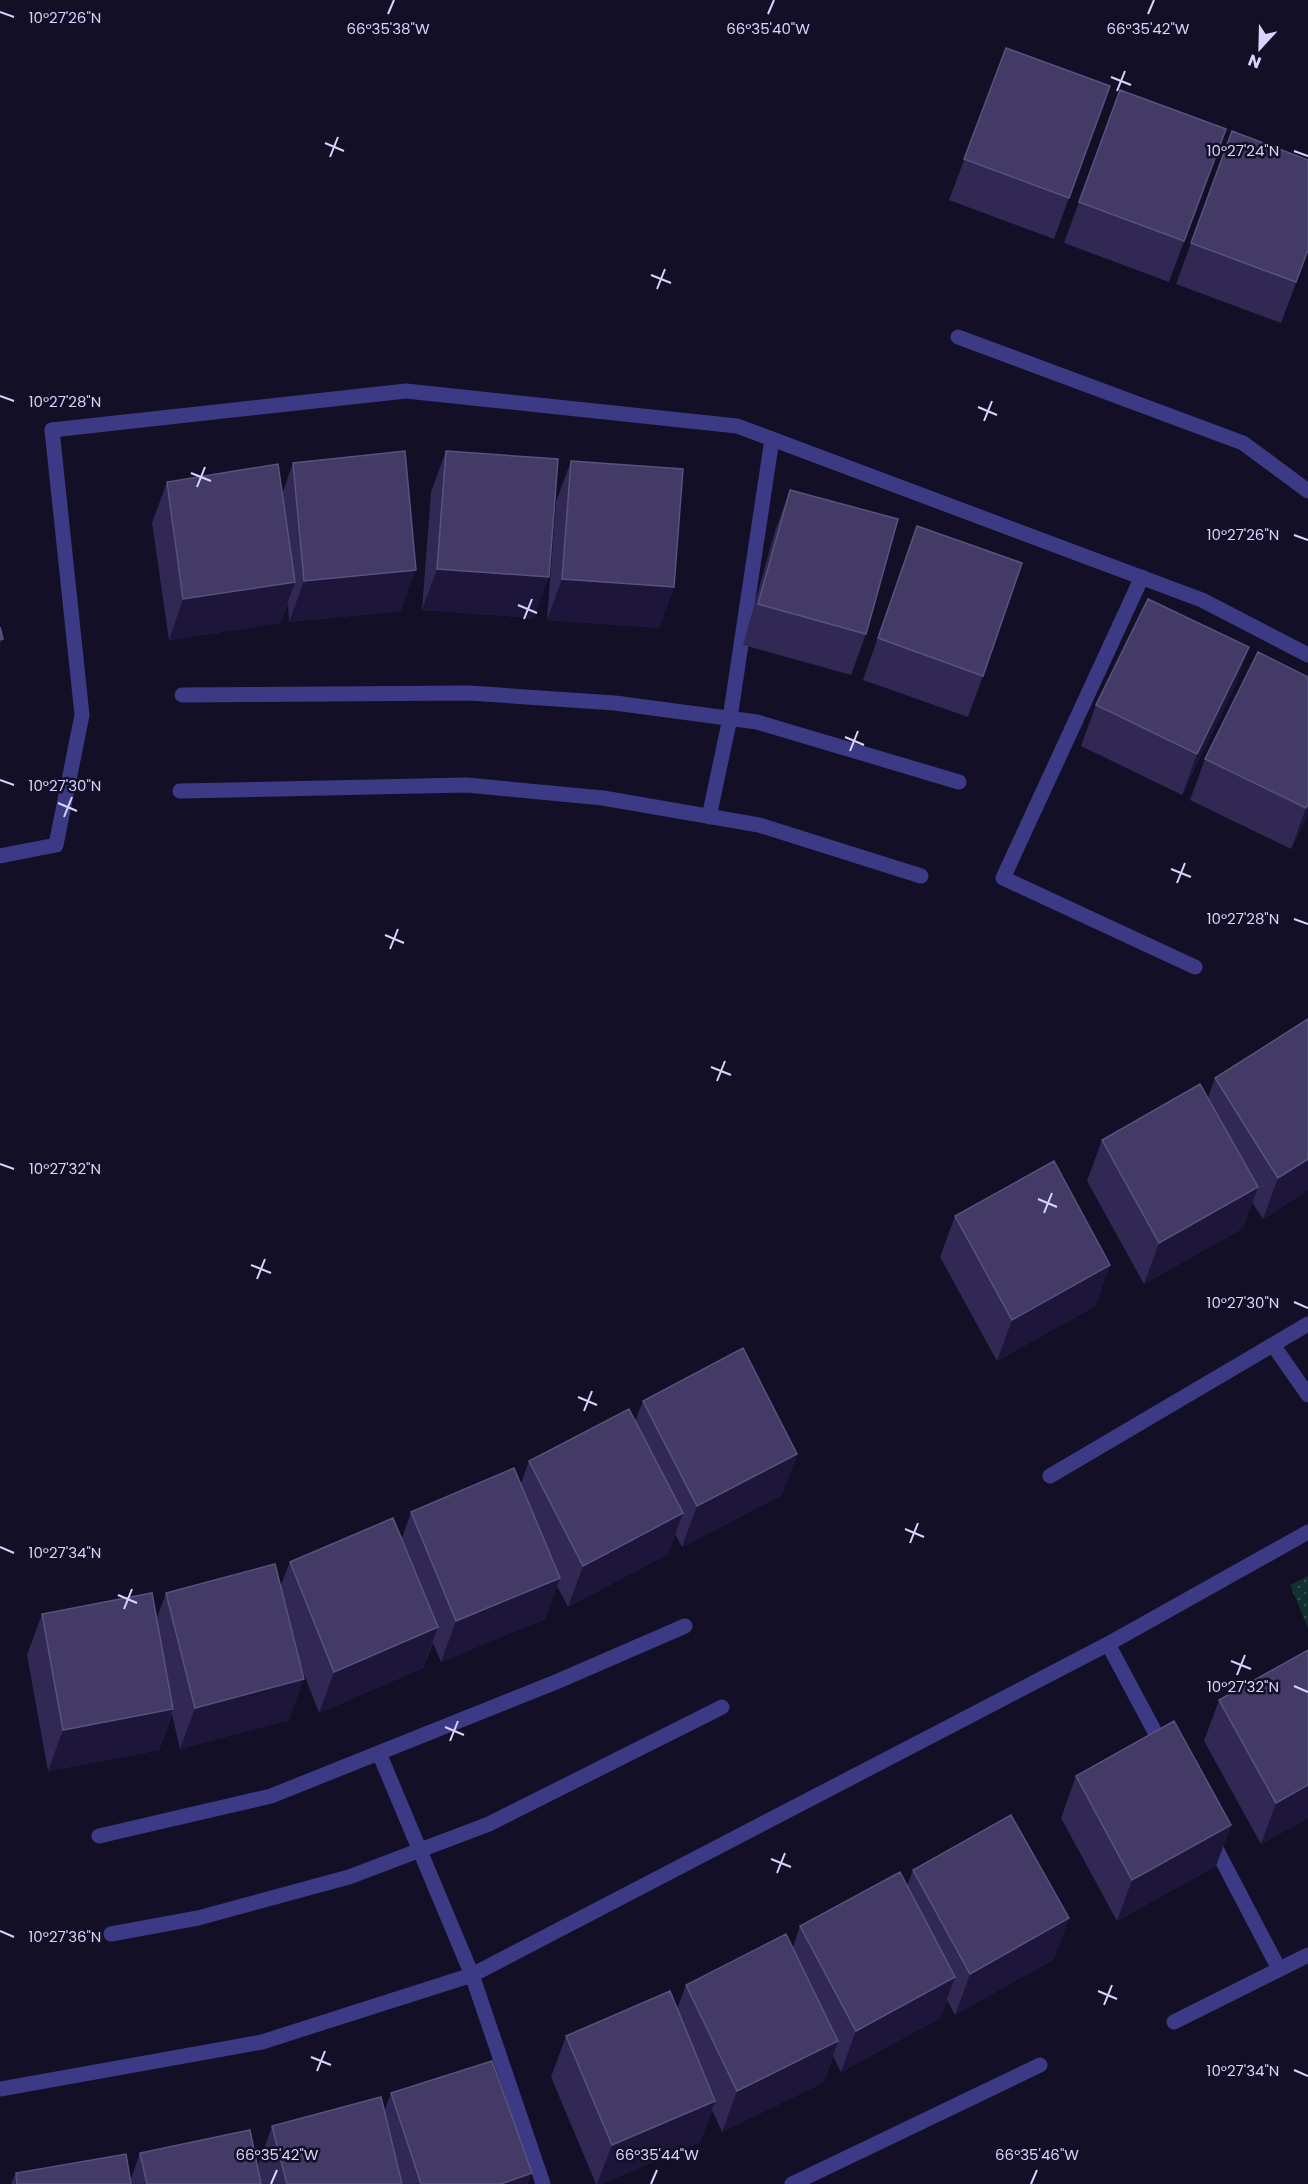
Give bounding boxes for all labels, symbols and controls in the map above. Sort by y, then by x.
text: 10°27'26"N [29,7,101,28]
text: 66°35'38"W [346,18,430,39]
text: 66°35'40"W [726,18,810,39]
text: 66°35'42"W [1107,18,1190,39]
north arrow [1230,18,1290,78]
text: N [1245,49,1264,74]
text: 10°27'24"N [1207,140,1279,161]
text: 10°27'28"N [29,391,101,412]
text: 10°27'26"N [1207,524,1279,545]
text: 10°27'30"N [29,775,101,796]
text: 10°27'28"N [1207,908,1279,929]
text: 10°27'32"N [29,1158,101,1179]
text: 10°27'30"N [1207,1292,1279,1313]
text: 10°27'34"N [29,1542,101,1563]
text: 10°27'32"N [1207,1676,1279,1697]
text: 10°27'36"N [29,1926,101,1947]
text: 10°27'34"N [1207,2060,1279,2081]
text: 66°35'42"W [236,2144,319,2165]
text: 66°35'44"W [615,2144,699,2165]
text: 66°35'46"W [995,2144,1079,2165]

